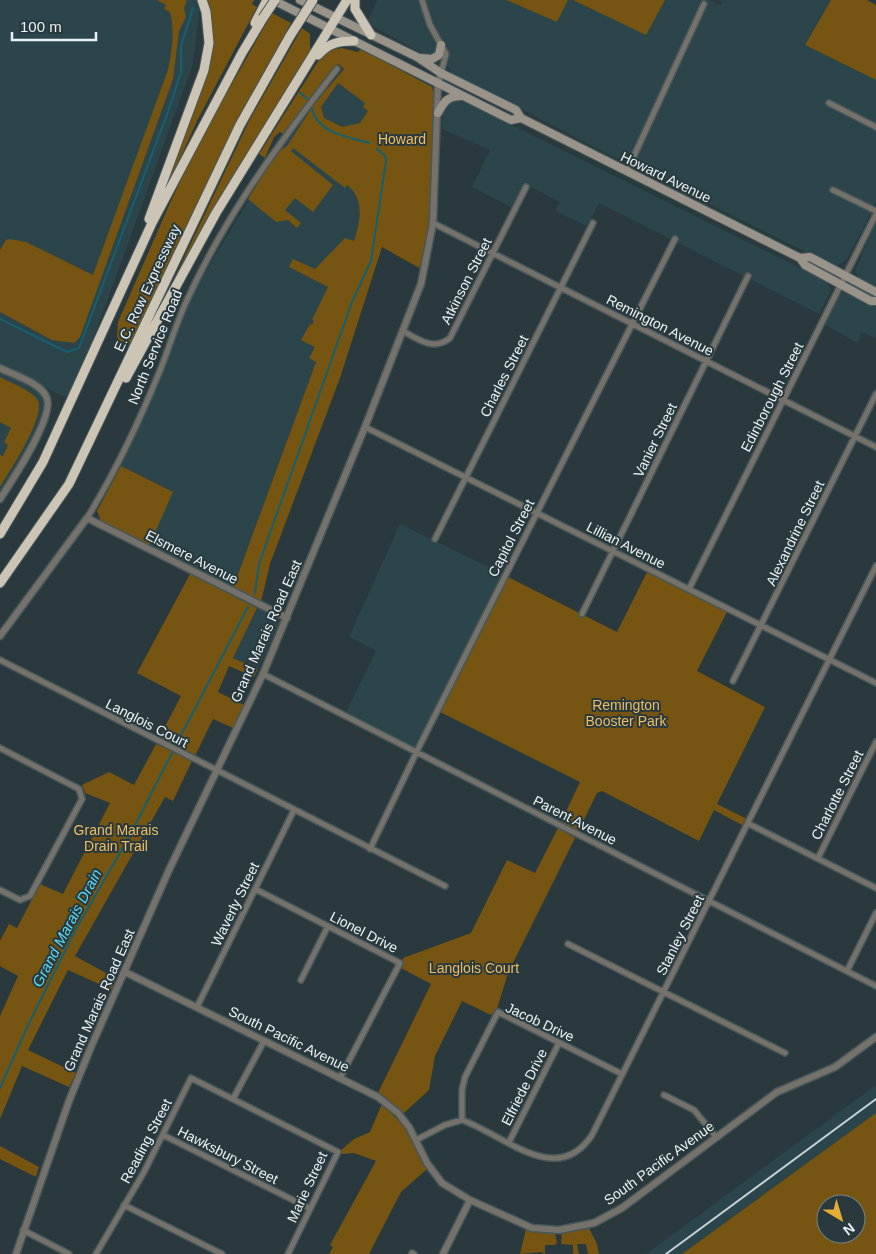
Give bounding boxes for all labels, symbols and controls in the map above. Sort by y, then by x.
scale bar [12,10,96,42]
text: 100 m [20,18,62,35]
park label: Howard [378,131,426,147]
street label: Howard Avenue [618,148,714,206]
street label: E.C. Row Expressway [110,222,184,354]
street label: Atkinson Street [437,235,495,327]
street label: North Service Road [125,287,185,407]
street label: Remington Avenue [604,291,716,359]
street label: Charles Street [477,332,531,419]
street label: Edinborough Street [737,340,807,454]
street label: Vanier Street [630,400,680,480]
street label: Alexandrine Street [763,478,827,588]
street label: Capitol Street [485,496,537,579]
street label: Lillian Avenue [584,518,668,572]
street label: Elsmere Avenue [143,527,241,587]
street label: Grand Marais Road East [227,557,305,705]
street label: Langlois Court [103,695,191,751]
park label: Remington Booster Park [586,697,667,729]
street label: Charlotte Street [808,748,866,842]
street label: Parent Avenue [531,792,620,848]
park label: Grand Marais Drain Trail [74,822,158,854]
street label: Waverly Street [208,859,262,949]
water label: Grand Marais Drain [28,866,105,990]
street label: Stanley Street [653,892,707,978]
street label: Lionel Drive [327,908,401,956]
street label: Grand Marais Road East [60,926,138,1074]
park label: Langlois Court [429,960,519,976]
street label: Jacob Drive [503,999,577,1045]
street label: South Pacific Avenue [226,1003,352,1075]
street label: Elfriede Drive [498,1046,550,1128]
street label: Reading Street [117,1096,175,1186]
street label: South Pacific Avenue [601,1118,717,1208]
street label: Hawksbury Street [175,1123,281,1187]
street label: Marie Street [284,1149,330,1225]
north arrow [816,1194,866,1244]
text: N [840,1220,858,1239]

